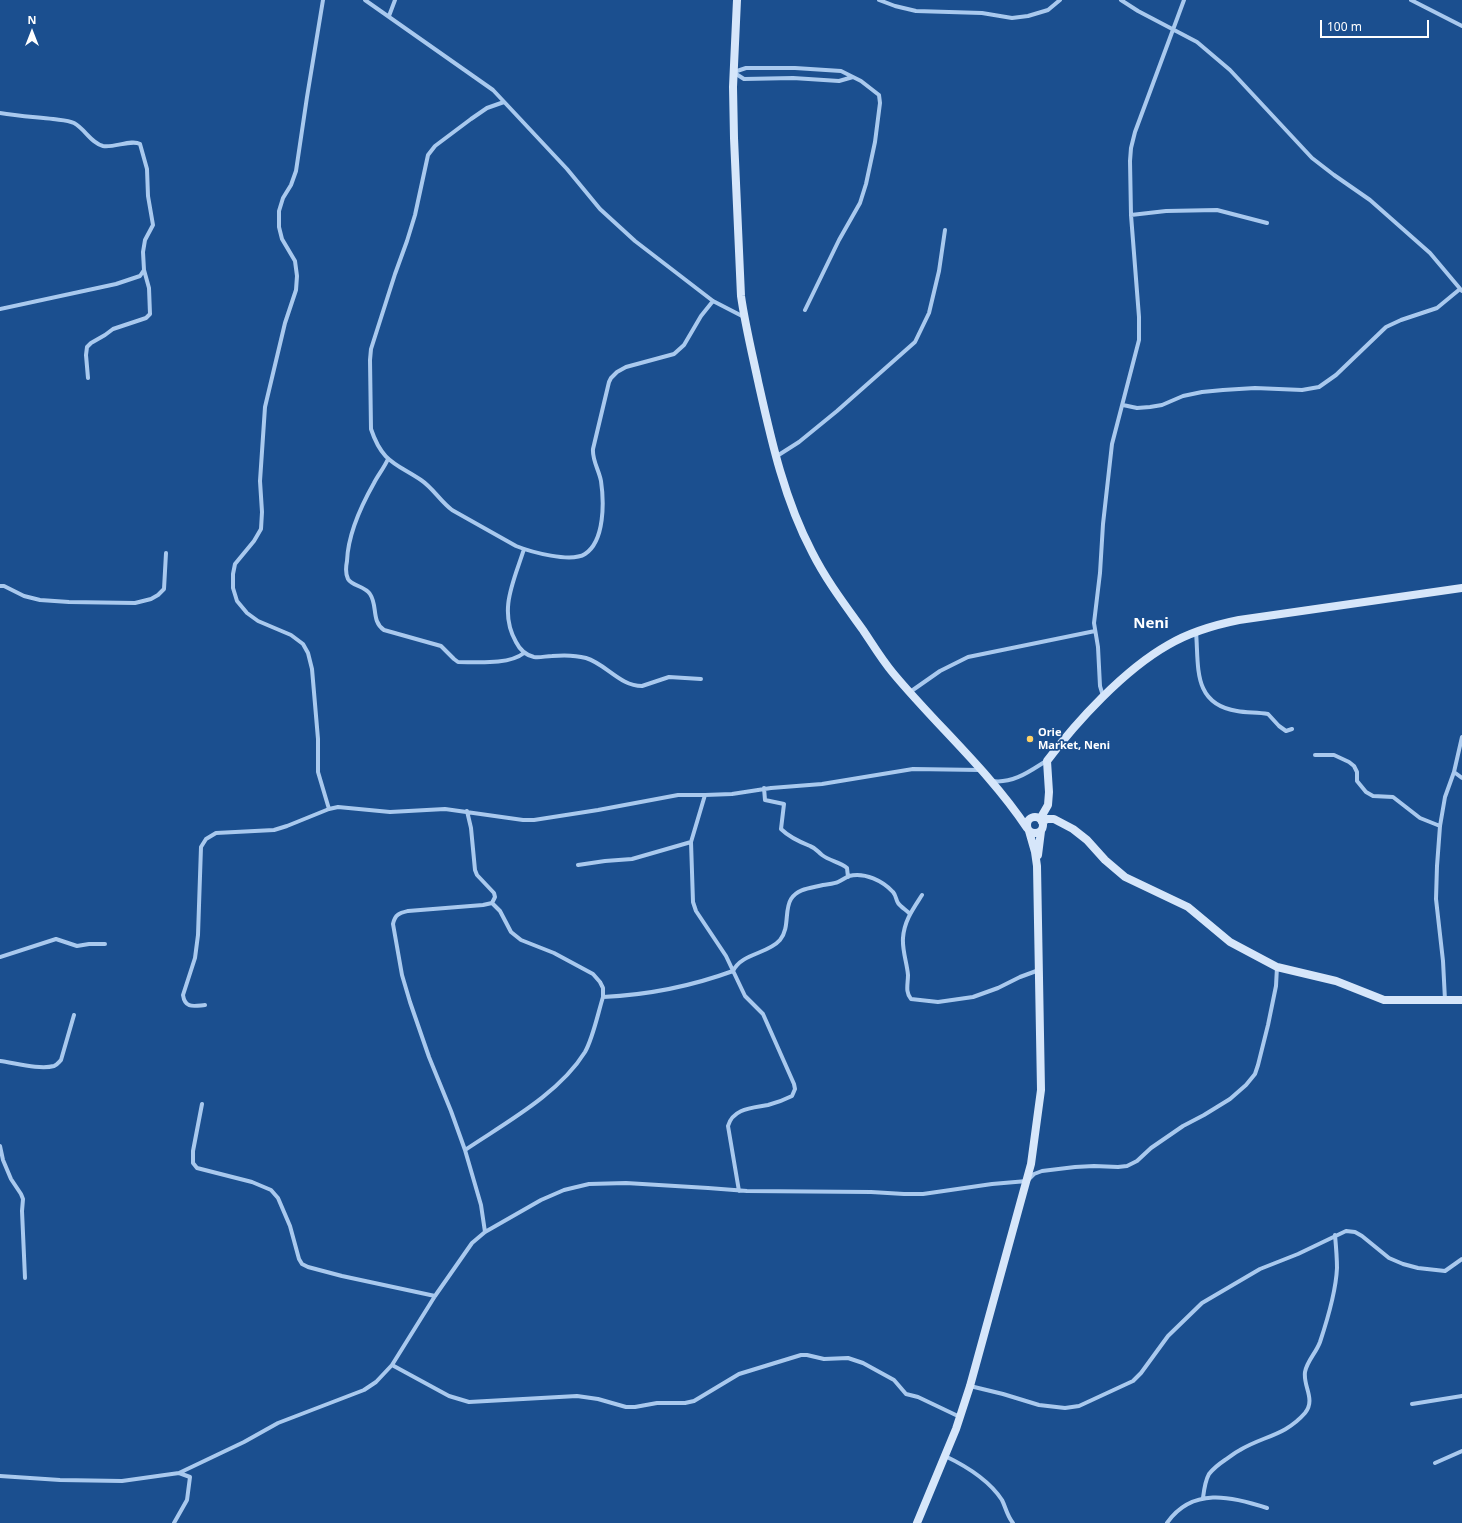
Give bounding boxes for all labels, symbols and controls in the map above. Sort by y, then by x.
north arrow [12,12,52,52]
text: N [28,12,36,27]
scale bar [1322,12,1431,38]
text: 100 m [1327,18,1362,35]
district label: Neni [1133,615,1169,633]
place label: Orie Market, Neni [1038,726,1110,752]
marker: Orie Market, Neni [1025,734,1035,744]

